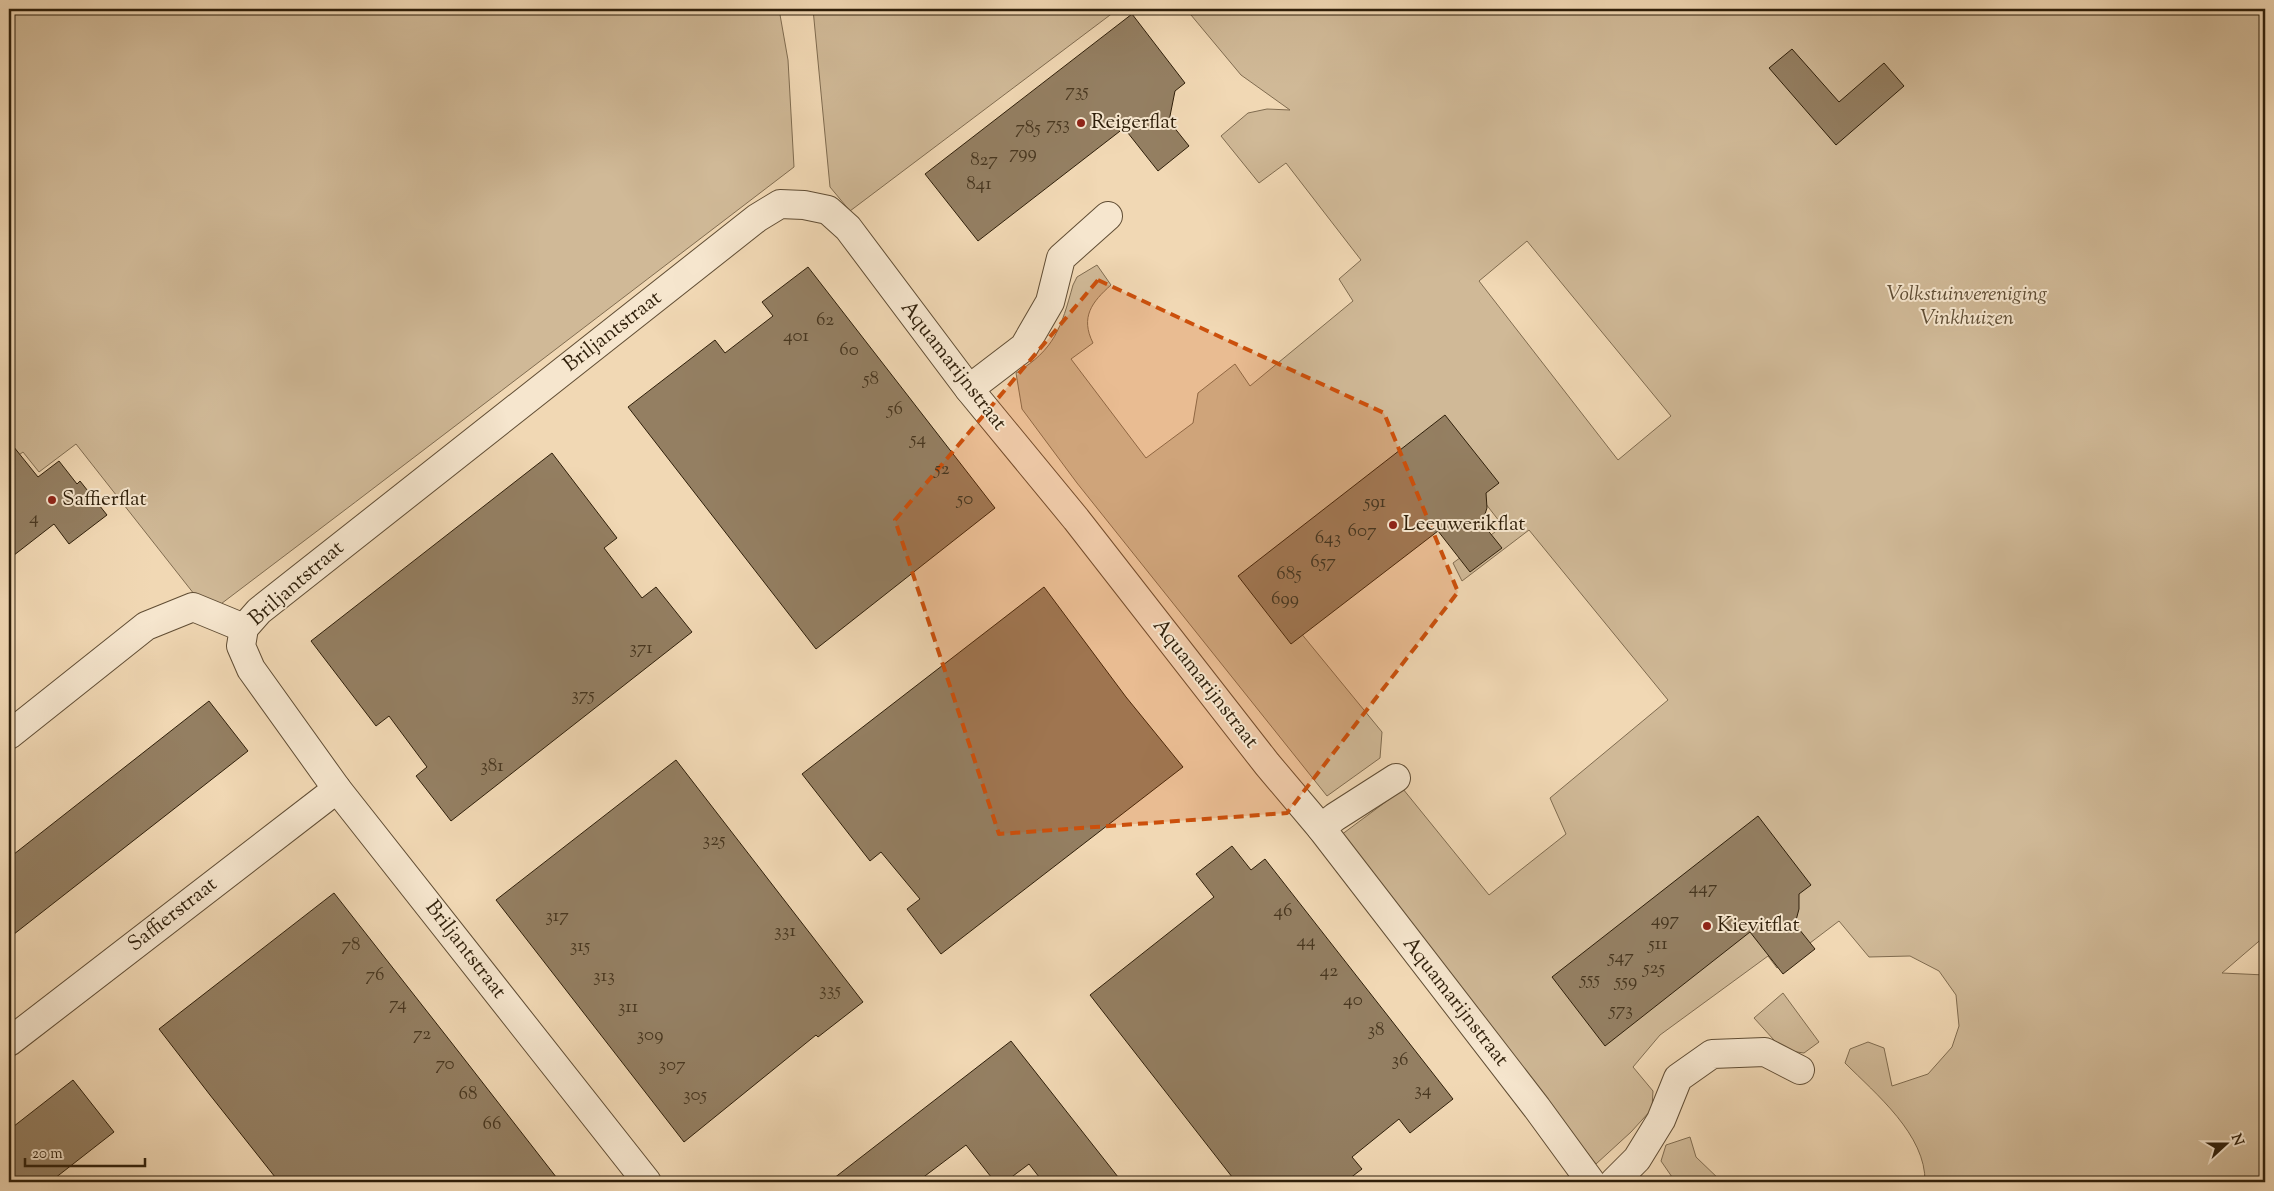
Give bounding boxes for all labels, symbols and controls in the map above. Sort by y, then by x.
house number: 735 [1065,78,1089,105]
place label: Reigerflat [1091,108,1177,138]
house number: 753 [1046,111,1070,138]
house number: 785 [1015,115,1041,142]
marker: Reigerflat [1075,117,1087,129]
house number: 799 [1009,140,1037,167]
house number: 827 [970,147,998,174]
house number: 841 [966,171,992,198]
park label: Volkstuinvereniging Vinkhuizen [1887,280,2047,334]
street label: Briljantstraat [558,284,668,380]
street label: Aquamarijnstraat [893,295,1013,437]
house number: 62 [816,307,834,334]
house number: 401 [783,323,809,350]
house number: 60 [839,337,859,364]
house number: 58 [862,366,879,393]
house number: 56 [886,396,903,423]
house number: 54 [909,426,926,453]
house number: 52 [933,456,950,483]
place label: Saffierflat [62,485,147,515]
house number: 50 [956,486,973,513]
house number: 591 [1363,489,1387,516]
marker: Saffierflat [46,494,58,506]
house number: 4 [29,505,39,532]
place label: Leeuwerikflat [1403,510,1526,540]
house number: 607 [1347,518,1377,545]
marker: Leeuwerikflat [1387,519,1399,531]
house number: 643 [1315,525,1341,552]
street label: Briljantstraat [243,534,351,634]
house number: 657 [1310,549,1336,576]
house number: 685 [1276,561,1302,588]
house number: 699 [1271,586,1299,613]
street label: Aquamarijnstraat [1145,613,1265,755]
house number: 371 [629,635,653,662]
house number: 375 [571,682,595,709]
house number: 381 [480,753,504,780]
house number: 325 [702,827,726,854]
street label: Saffierstraat [122,870,224,960]
house number: 447 [1689,875,1718,902]
street label: Briljantstraat [417,895,513,1005]
house number: 46 [1274,898,1292,925]
house number: 317 [545,903,569,930]
house number: 497 [1651,907,1680,934]
place label: Kievitflat [1717,911,1800,941]
house number: 331 [774,918,796,945]
marker: Kievitflat [1701,920,1713,932]
house number: 44 [1296,928,1316,955]
street label: Aquamarijnstraat [1395,931,1515,1073]
house number: 511 [1647,931,1668,958]
house number: 78 [341,932,361,959]
house number: 315 [570,933,591,960]
house number: 547 [1607,944,1634,971]
house number: 525 [1642,955,1665,982]
house number: 42 [1320,958,1338,985]
house number: 76 [366,962,384,989]
house number: 313 [593,963,615,990]
house number: 555 [1579,966,1600,993]
house number: 559 [1614,968,1637,995]
house number: 335 [819,977,841,1004]
house number: 40 [1343,987,1363,1014]
house number: 74 [389,991,407,1018]
house number: 311 [618,994,639,1021]
house number: 573 [1608,997,1633,1024]
house number: 38 [1367,1017,1385,1044]
house number: 72 [413,1021,431,1048]
house number: 309 [637,1022,663,1049]
house number: 36 [1392,1047,1408,1074]
house number: 70 [435,1051,455,1078]
house number: 307 [658,1052,686,1079]
house number: 34 [1414,1077,1432,1104]
house number: 68 [459,1081,477,1108]
house number: 305 [683,1082,708,1109]
house number: 66 [483,1111,501,1138]
north arrow [2202,1118,2252,1168]
text: N [2225,1131,2248,1149]
scale bar [25,1136,145,1168]
text: 20 m [32,1144,63,1165]

